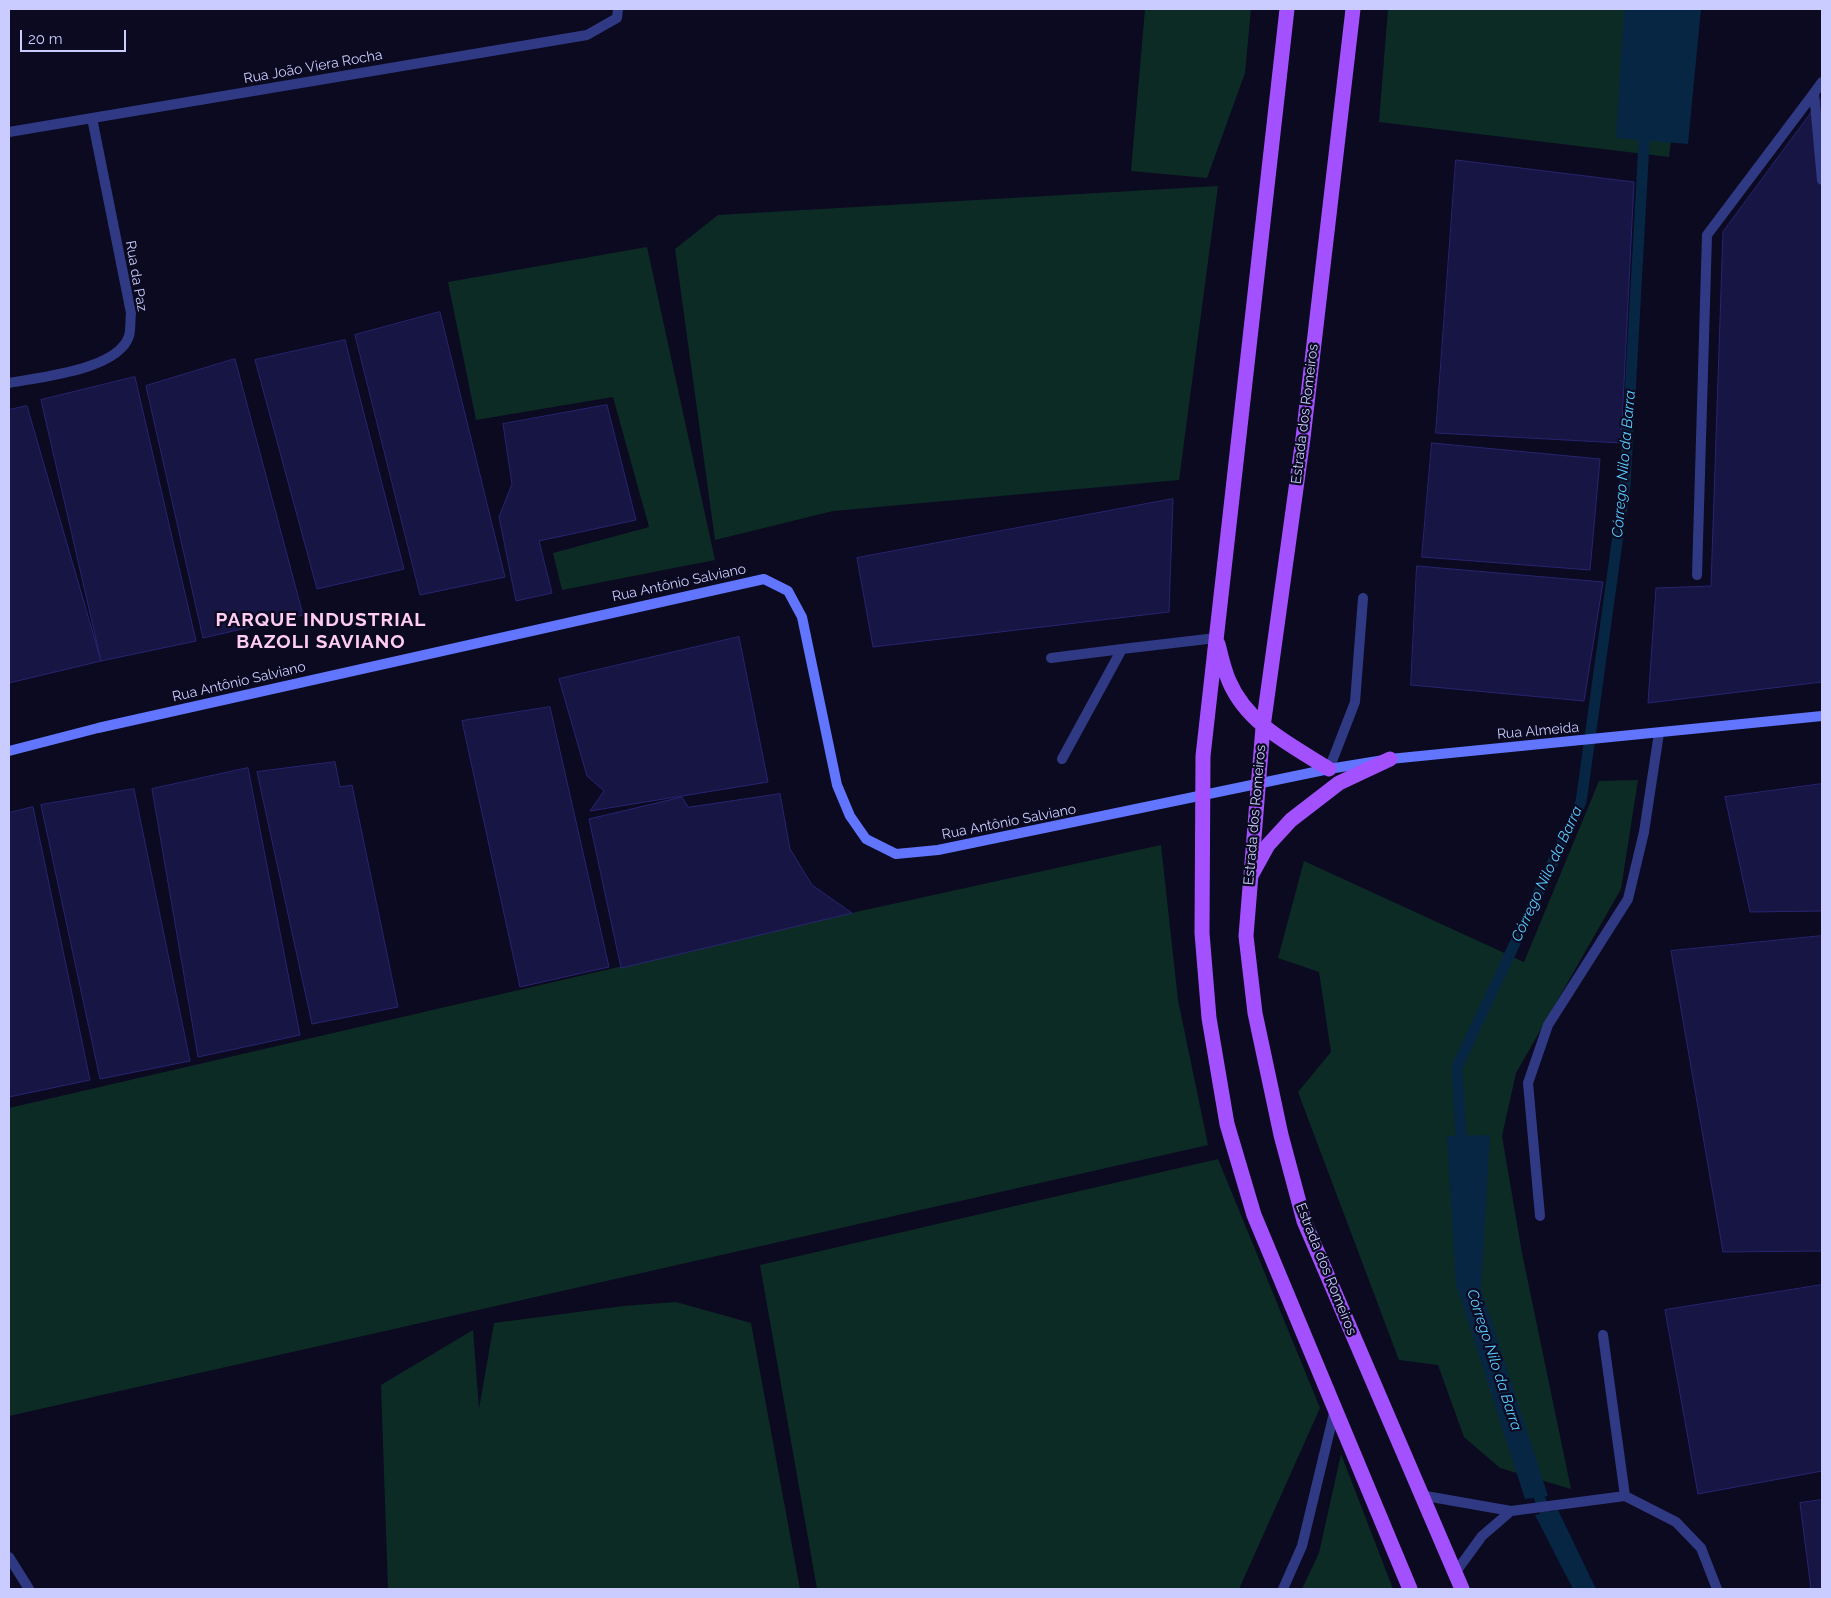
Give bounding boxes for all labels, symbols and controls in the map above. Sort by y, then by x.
scale bar [22,20,129,52]
text: 20 m [28,30,63,48]
street label: Rua João Viera Rocha [242,47,384,87]
street label: Rua da Paz [122,239,150,313]
street label: Estrada dos Romeiros [1288,343,1322,485]
water label: Córrego Nilo da Barra [1609,390,1639,538]
street label: Rua Antônio Salviano [611,561,747,605]
district label: PARQUE INDUSTRIAL BAZOLI SAVIANO [213,609,429,653]
street label: Rua Antônio Salviano [171,658,307,706]
street label: Rua Almeida [1496,719,1580,743]
street label: Estrada dos Romeiros [1240,744,1270,886]
street label: Rua Antônio Salviano [940,801,1078,843]
water label: Córrego Nilo da Barra [1508,803,1586,945]
street label: Estrada dos Romeiros [1292,1201,1360,1337]
water label: Córrego Nilo da Barra [1463,1287,1525,1433]

